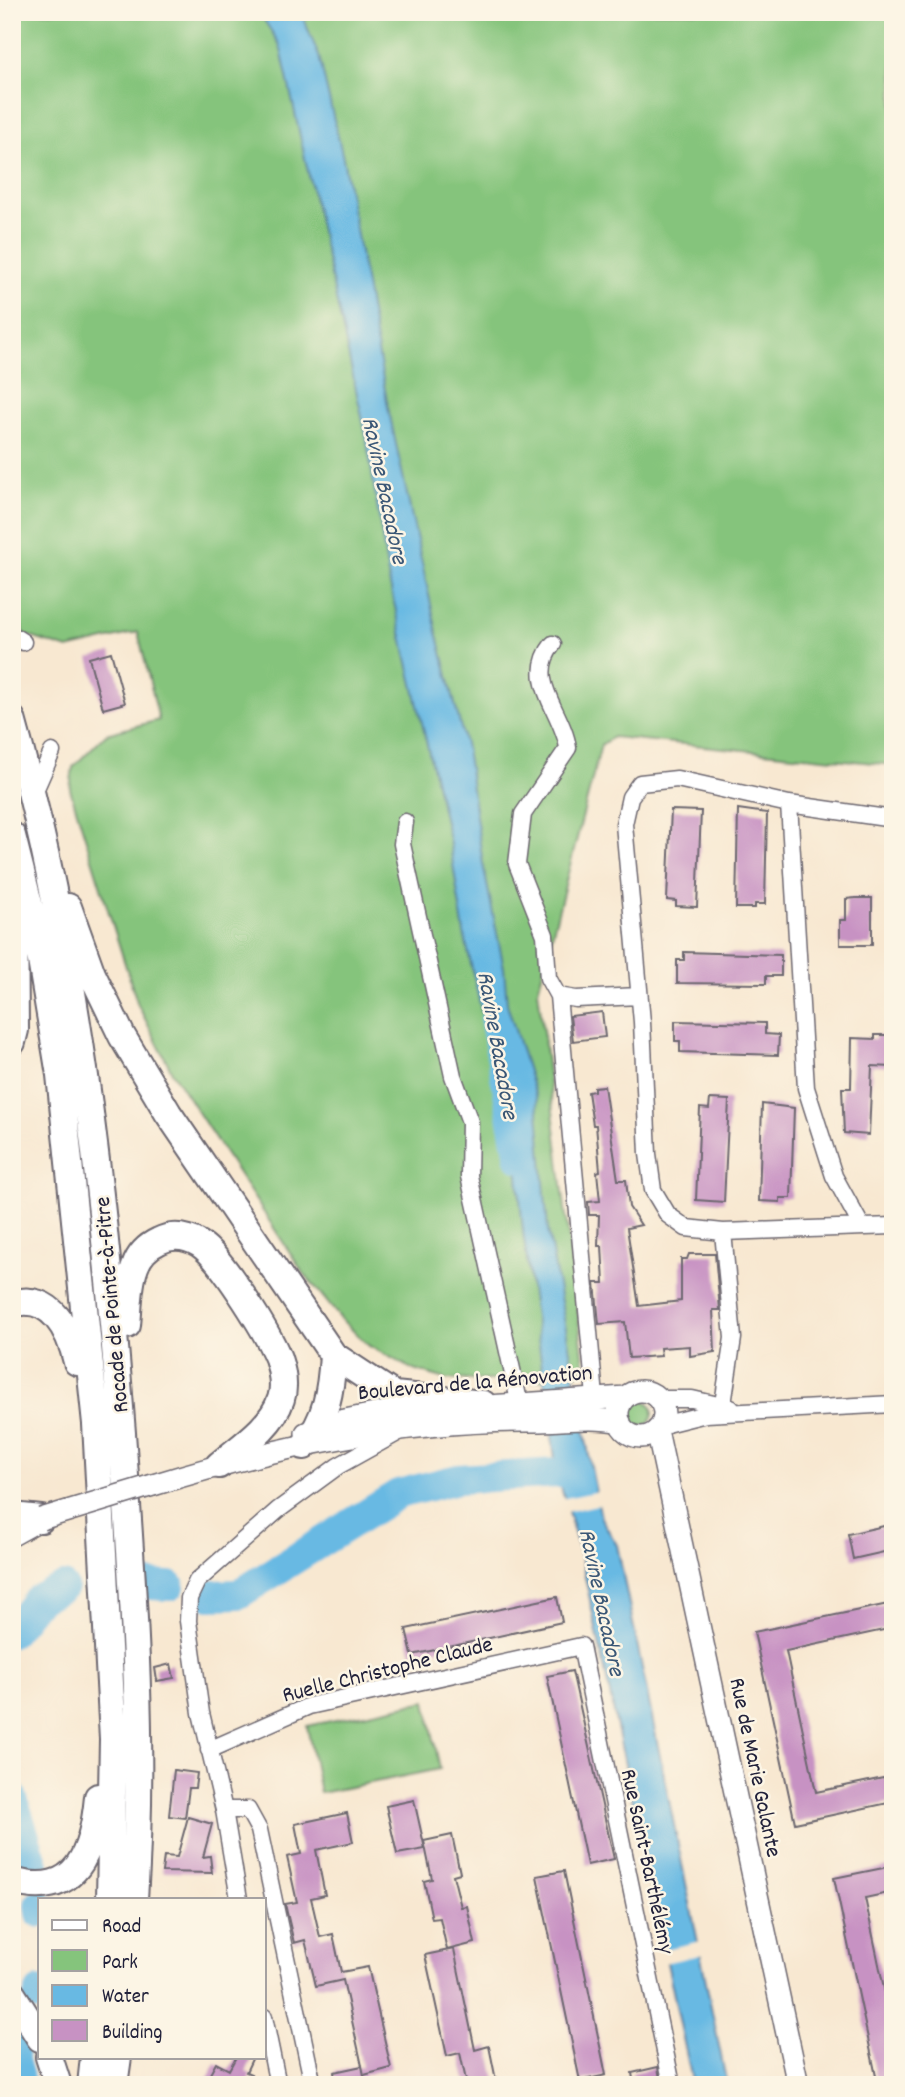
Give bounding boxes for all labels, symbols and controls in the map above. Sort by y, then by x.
water label: Ravine Bacadore [351,414,416,569]
water label: Ravine Bacadore [466,969,526,1123]
street label: Rocade de Pointe-à-Pitre [88,1195,139,1414]
street label: Boulevard de la Rénovation [357,1358,594,1411]
water label: Ravine Bacadore [568,1526,633,1681]
street label: Ruelle Christophe Claude [279,1629,496,1713]
street label: Rue de Marie Galante [718,1675,789,1861]
street label: Rue Saint-Barthélémy [610,1766,681,1958]
legend [38,1898,266,2058]
text: Road [102,1913,141,1943]
text: Park [102,1949,138,1979]
text: Water [102,1983,149,2013]
text: Building [102,2019,162,2049]

